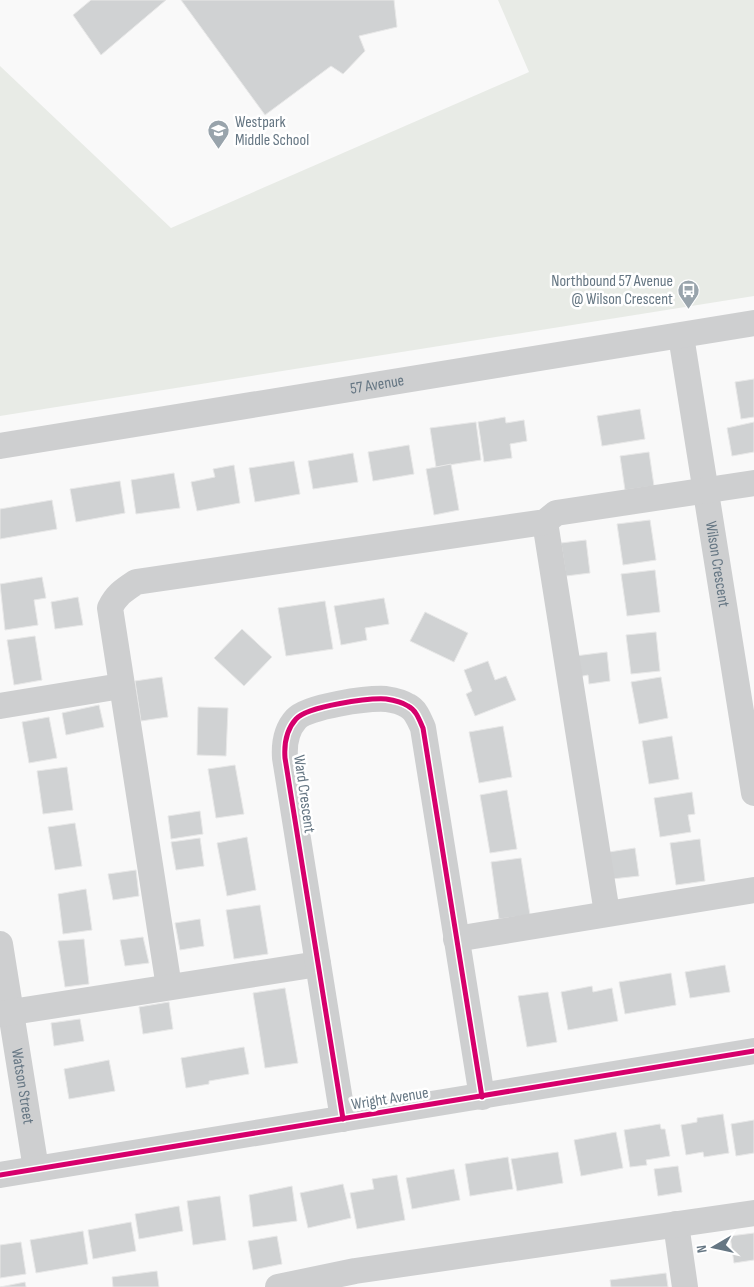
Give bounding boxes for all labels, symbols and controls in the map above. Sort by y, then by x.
place label: Westpark Middle School [235,113,309,150]
school or university icon: Westpark Middle School [207,119,231,150]
place label: Northbound 57 Avenue @ Wilson Crescent [551,272,673,309]
bus stop icon: Northbound 57 Avenue @ Wilson Crescent [677,278,701,309]
street label: 57 Avenue [349,371,405,398]
street label: Wilson Crescent [701,520,734,609]
street label: Ward Crescent [289,754,319,834]
street label: Watson Street [7,1047,38,1126]
street label: Wright Avenue [350,1084,430,1114]
north arrow [689,1222,739,1272]
text: N [693,1244,711,1254]

